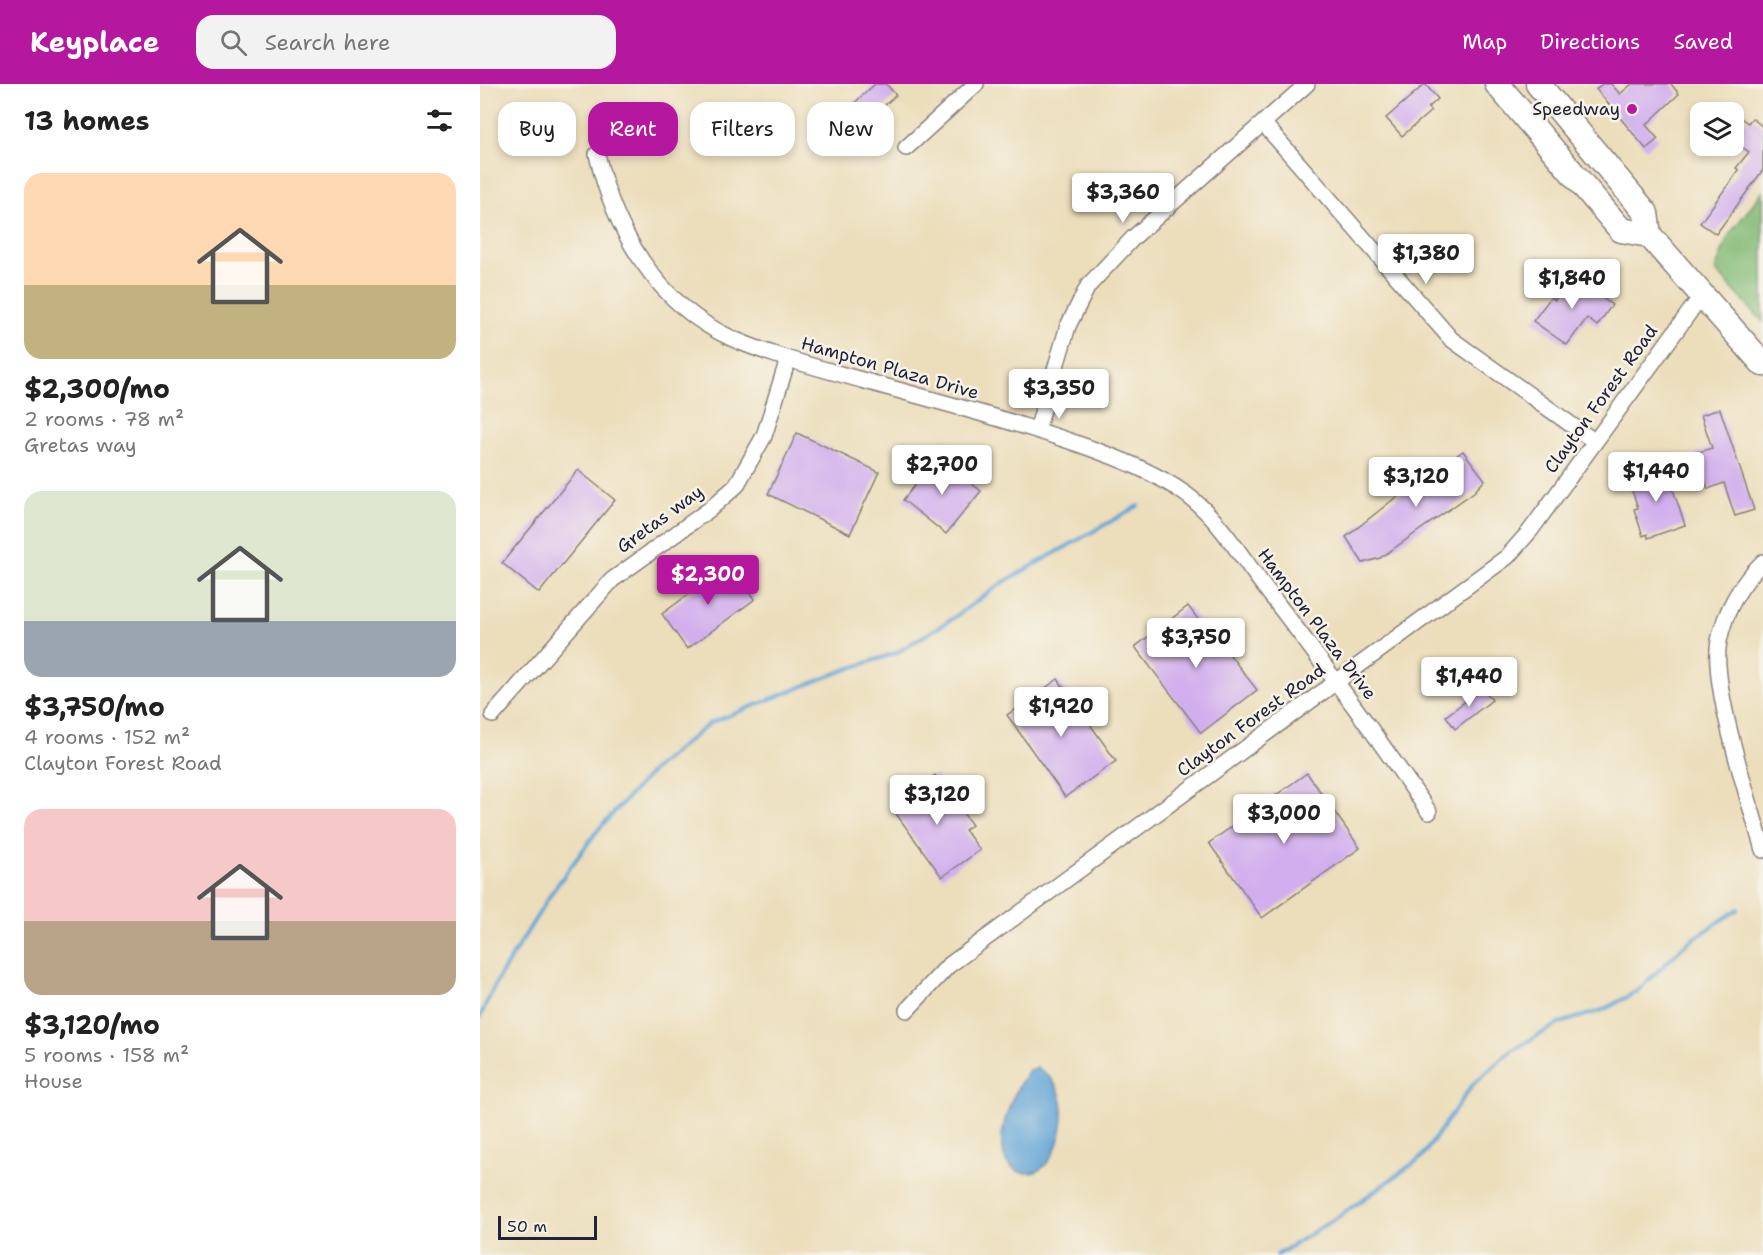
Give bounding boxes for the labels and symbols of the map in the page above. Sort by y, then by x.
place label: Speedway [1532,97,1620,121]
marker: Speedway [1625,102,1639,116]
pin: $3,360 [1074,173,1172,224]
pin: $1,380 [1377,234,1475,285]
pin: $1,840 [1523,259,1621,310]
street label: Clayton Forest Road [1539,320,1663,478]
street label: Hampton Plaza Drive [798,331,982,405]
pin: $3,350 [1010,369,1108,420]
pin: $2,700 [893,445,991,496]
pin: $1,440 [1607,452,1705,503]
pin: $3,120 [1367,457,1465,508]
street label: Gretas way [612,480,708,558]
street label: Hampton Plaza Drive [1252,543,1382,705]
pin: $2,300 [659,555,757,606]
pin: $3,750 [1147,618,1245,669]
pin: $1,440 [1420,657,1518,708]
street label: Clayton Forest Road [1172,658,1330,782]
pin: $1,920 [1012,687,1110,738]
pin: $3,120 [888,775,986,826]
pin: $3,000 [1235,794,1333,845]
scale bar [498,1213,597,1240]

